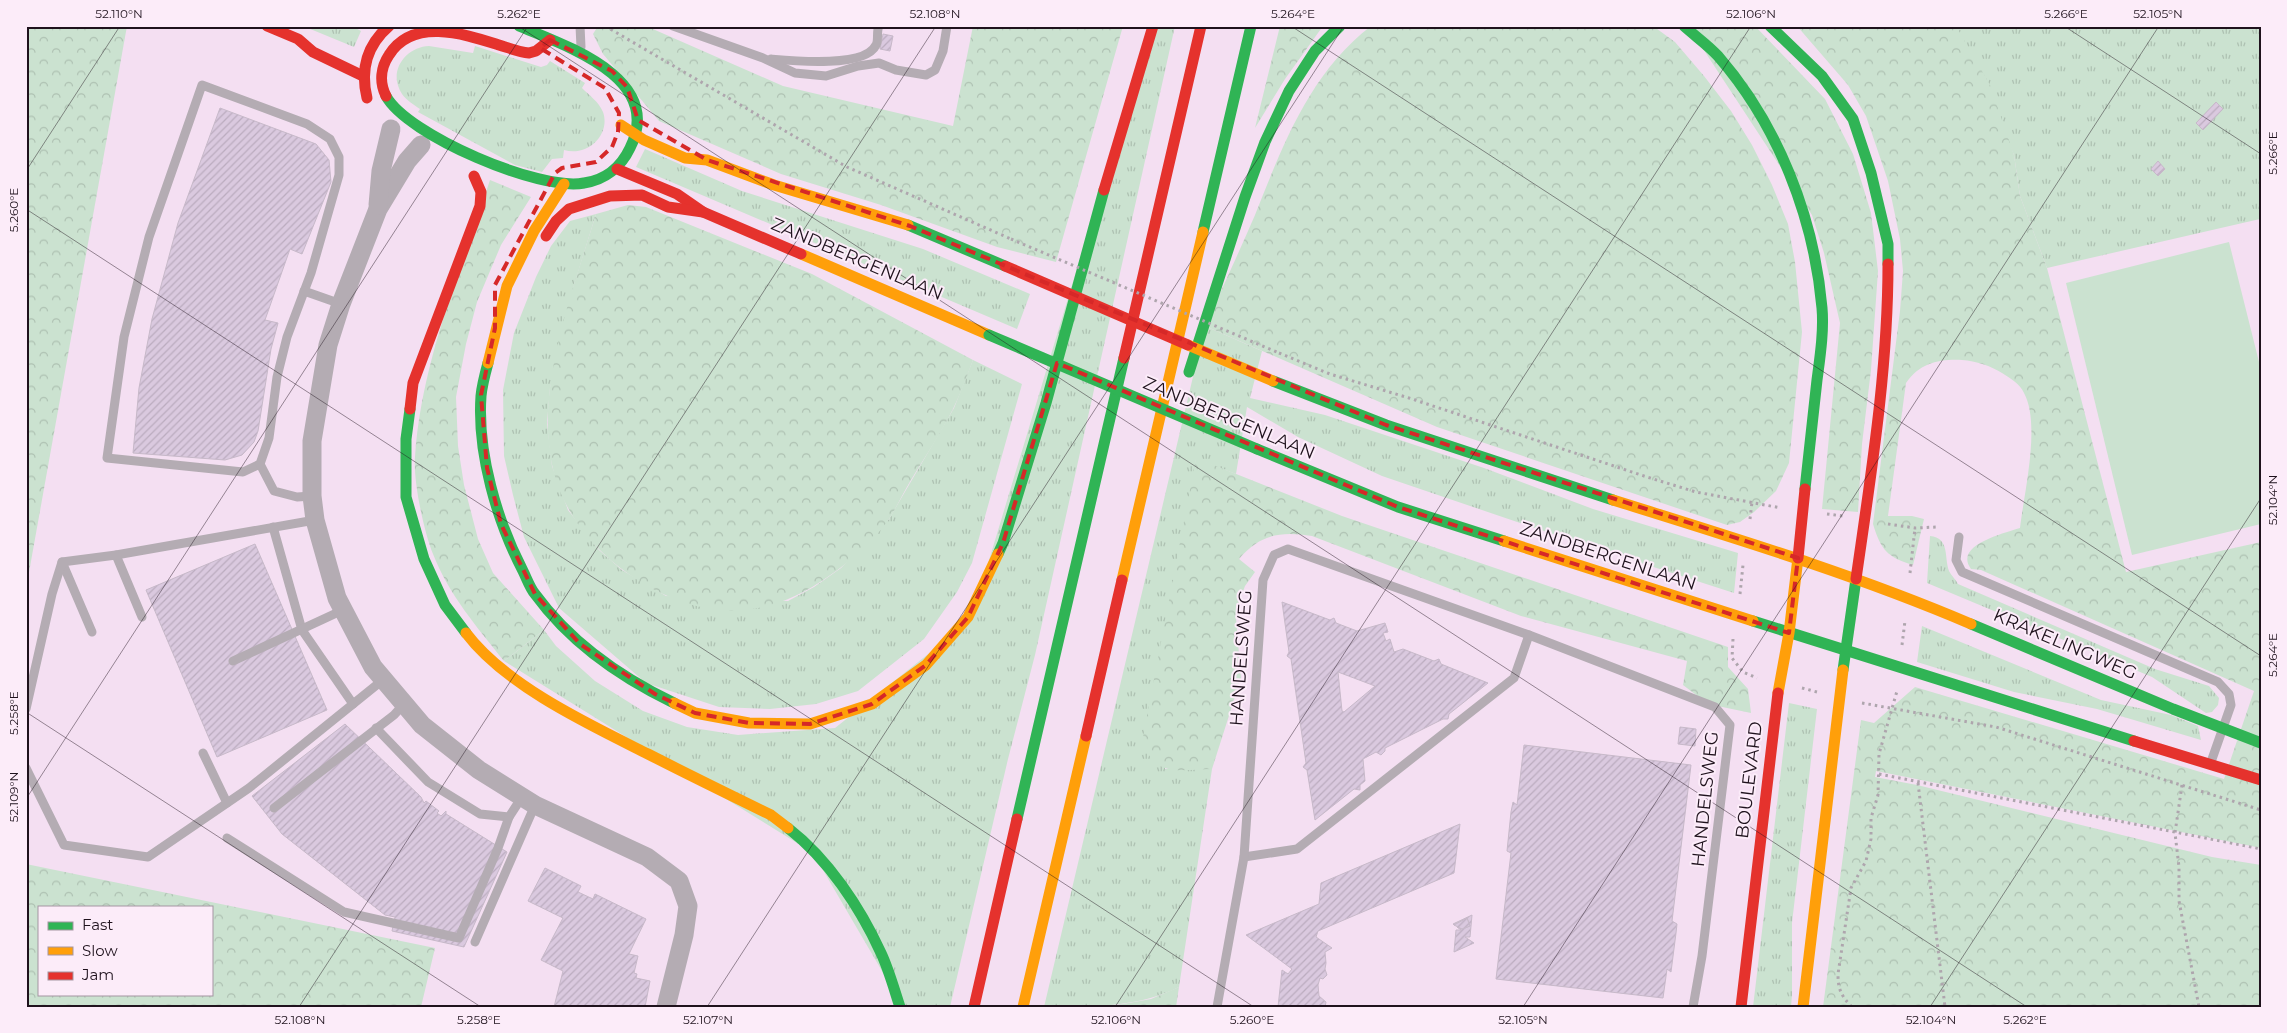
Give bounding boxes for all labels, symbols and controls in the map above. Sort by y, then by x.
text: 52.110°N [95,6,143,21]
text: 5.262°E [497,6,541,21]
text: 52.108°N [910,6,960,21]
text: 5.264°E [1271,6,1315,21]
text: 52.106°N [1726,6,1776,21]
text: 5.266°E [2044,6,2088,21]
text: 52.105°N [2133,6,2183,21]
text: 5.266°E [2265,131,2280,175]
text: 5.260°E [6,188,21,232]
street label: ZANDBERGENLAAN [768,213,946,305]
street label: ZANDBERGENLAAN [1140,372,1318,464]
text: 52.104°N [2265,475,2280,525]
street label: ZANDBERGENLAAN [1517,517,1699,595]
street label: HANDELSWEG [1225,589,1257,727]
street label: KRAKELINGWEG [1990,604,2140,684]
text: 5.264°E [2265,633,2280,677]
text: 5.258°E [6,691,21,735]
street label: BOULEVARD [1731,720,1767,840]
street label: HANDELSWEG [1687,730,1723,868]
text: 52.109°N [6,772,21,822]
legend [38,906,212,996]
text: Fast [82,915,113,934]
text: Slow [82,941,118,960]
text: Jam [81,965,114,984]
text: 52.108°N [275,1012,325,1027]
text: 5.258°E [457,1012,501,1027]
text: 52.107°N [683,1012,733,1027]
text: 52.106°N [1091,1012,1141,1027]
text: 5.260°E [1230,1012,1274,1027]
text: 52.105°N [1498,1012,1548,1027]
text: 52.104°N [1906,1012,1956,1027]
text: 5.262°E [2003,1012,2047,1027]

